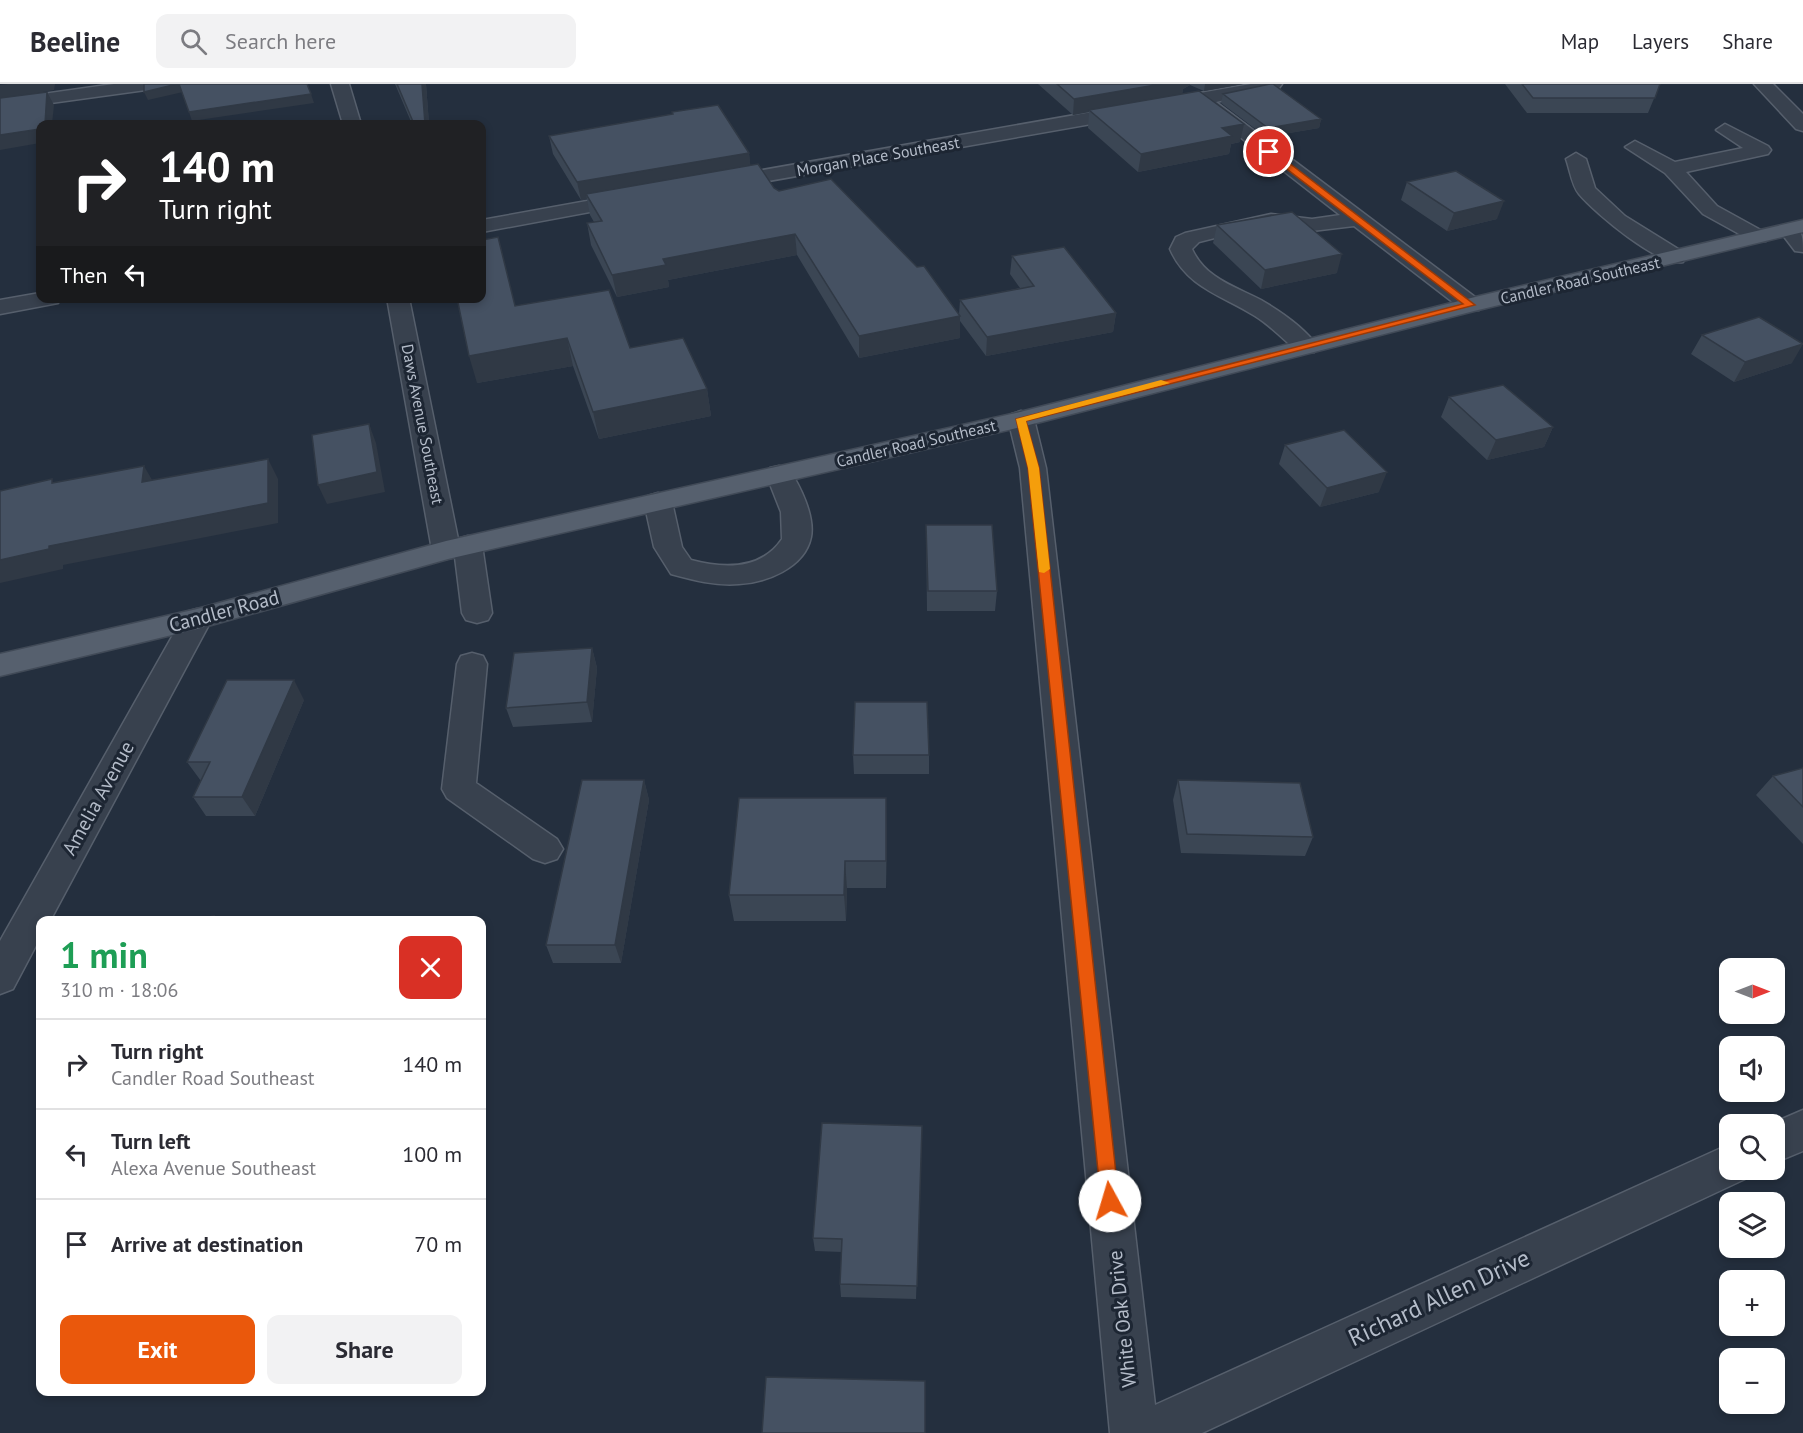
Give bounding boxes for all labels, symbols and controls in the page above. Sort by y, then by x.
search box [156,14,576,68]
text: Beeline [30,23,120,60]
icon: search [177,25,210,58]
text: Search here [225,27,336,55]
text: Map [1561,28,1599,55]
text: Layers [1632,28,1689,55]
text: Share [1722,28,1773,55]
pin [1243,126,1294,177]
street label: Morgan Place Southeast [795,132,962,180]
icon: arrive [1252,135,1285,168]
text: 140 m [159,139,275,194]
icon: right [60,144,138,222]
text: Turn right [159,192,272,226]
street label: Candler Road Southeast [1498,252,1662,308]
icon: left [119,258,152,291]
text: Then [60,261,107,289]
street label: Daws Avenue Southeast [398,342,448,506]
street label: Candler Road Southeast [834,415,998,471]
street label: Candler Road [166,584,282,638]
street label: Amelia Avenue [56,736,140,860]
text: 1 min [60,931,148,978]
button: close [399,936,462,999]
north arrow [1719,958,1785,1024]
map controls [1719,958,1785,1414]
text: 310 m · 18:06 [60,977,178,1003]
button: sound [1719,1036,1785,1102]
text: Turn right [111,1037,203,1065]
icon: right [60,1048,93,1081]
text: 140 m [402,1050,462,1078]
text: Candler Road Southeast [111,1065,315,1091]
button: search [1719,1114,1785,1180]
text: Turn left [111,1127,191,1155]
icon: left [60,1138,93,1171]
text: 100 m [402,1140,462,1168]
text: Alexa Avenue Southeast [111,1155,316,1181]
position arrow [1078,1169,1142,1233]
button: layers [1719,1192,1785,1258]
icon: arrive [60,1228,93,1261]
text: Arrive at destination [111,1230,303,1258]
text: 70 m [414,1230,462,1258]
street label: Richard Allen Drive [1343,1242,1535,1353]
street label: White Oak Drive [1102,1249,1142,1389]
button: + [1719,1270,1785,1336]
button: Exit [60,1315,255,1384]
button: Share [267,1315,462,1384]
button: − [1719,1348,1785,1414]

